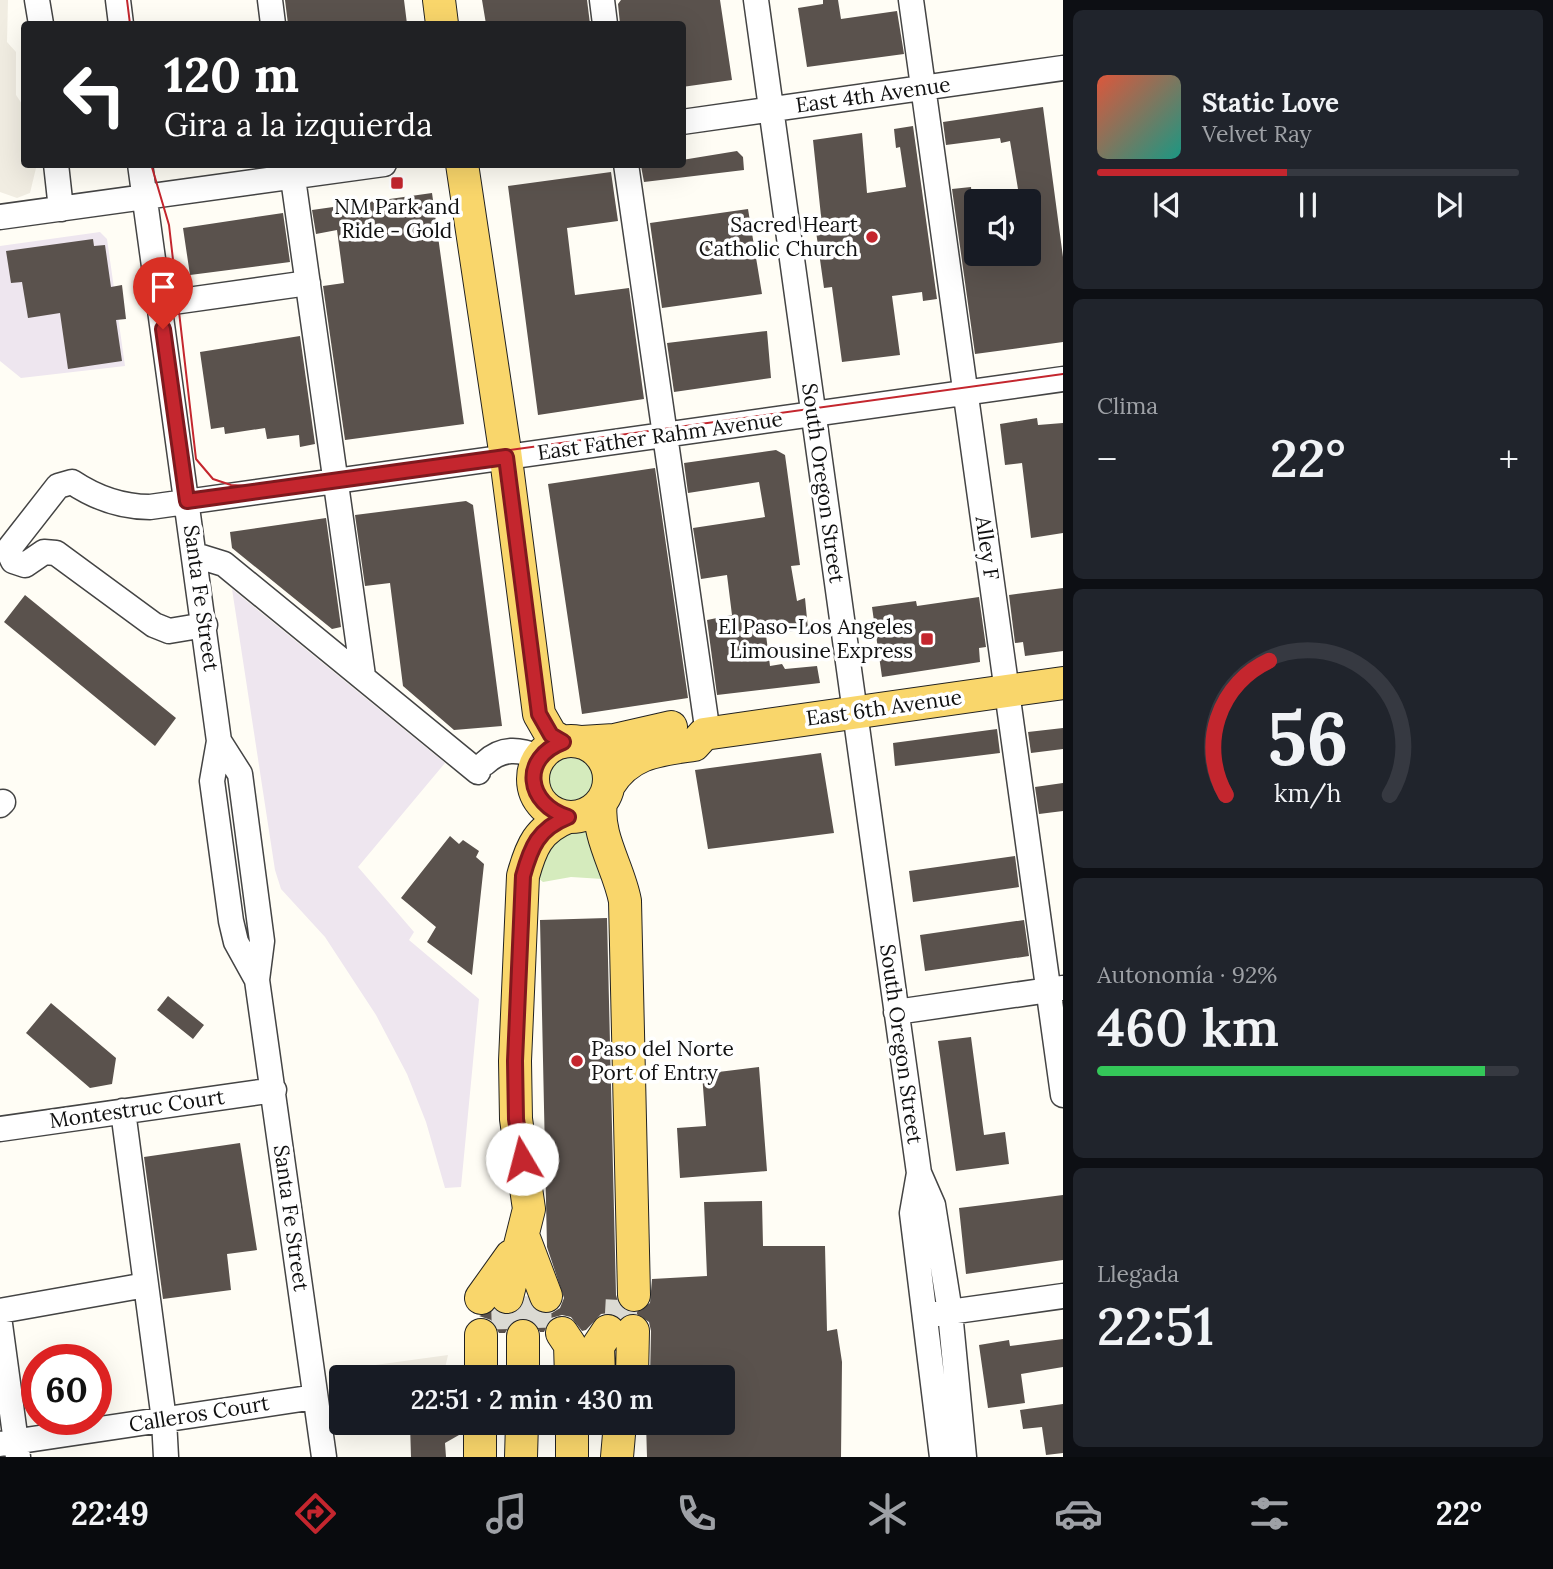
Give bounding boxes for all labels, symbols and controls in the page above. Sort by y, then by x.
text: 120 m [164,43,299,105]
icon: left [49,49,140,140]
street label: East 4th Avenue [794,70,952,119]
text: Static Love [1202,86,1339,119]
text: Gira a la izquierda [164,104,433,145]
text: Velvet Ray [1202,119,1312,148]
marker: NM Park and Ride - Gold [389,175,405,191]
icon: previous [1148,186,1186,224]
icon: pause [1289,186,1327,224]
icon: next [1430,186,1468,224]
map controls [964,189,1041,266]
button: sound [964,189,1041,266]
place label: NM Park and Ride - Gold [334,193,460,244]
place label: Sacred Heart Catholic Church [699,211,859,262]
marker: Sacred Heart Catholic Church [864,229,880,245]
pin [133,257,193,329]
icon: arrive [144,268,182,306]
street label: South Oregon Street [796,381,851,585]
text: Clima [1097,391,1158,420]
street label: East Father Rahm Avenue [535,405,784,466]
text: 22° [1270,425,1346,491]
text: − [1097,435,1117,483]
text: + [1499,435,1519,483]
street label: Alley F [970,513,1005,581]
street label: Santa Fe Street [178,523,225,674]
place label: El Paso-Los Angeles Limousine Express [718,613,913,664]
marker: El Paso-Los Angeles Limousine Express [919,631,935,647]
street label: East 6th Avenue [804,683,964,732]
text: 56 [1267,692,1349,785]
text: km/h [1274,776,1342,808]
street label: South Oregon Street [874,942,929,1146]
text: Autonomía · 92% [1097,960,1277,989]
text: 460 km [1097,994,1279,1060]
place label: Paso del Norte Port of Entry [591,1035,734,1086]
marker: Paso del Norte Port of Entry [569,1053,585,1069]
street label: Montestruc Court [48,1083,227,1134]
position arrow [485,1122,559,1196]
street label: Santa Fe Street [268,1143,315,1294]
text: Llegada [1097,1259,1179,1288]
text: 22:51 [1097,1293,1214,1359]
speed limit sign: 60 [21,1344,112,1435]
text: 22:51 · 2 min · 430 m [411,1383,653,1416]
street label: Calleros Court [127,1389,272,1438]
icon: directions [291,1489,340,1538]
icon: music [482,1489,531,1538]
icon: phone [672,1489,721,1538]
icon: climate [863,1489,912,1538]
icon: car [1054,1489,1103,1538]
icon: filters [1245,1489,1294,1538]
text: 22:49 [71,1493,149,1534]
text: 22° [1436,1493,1482,1534]

